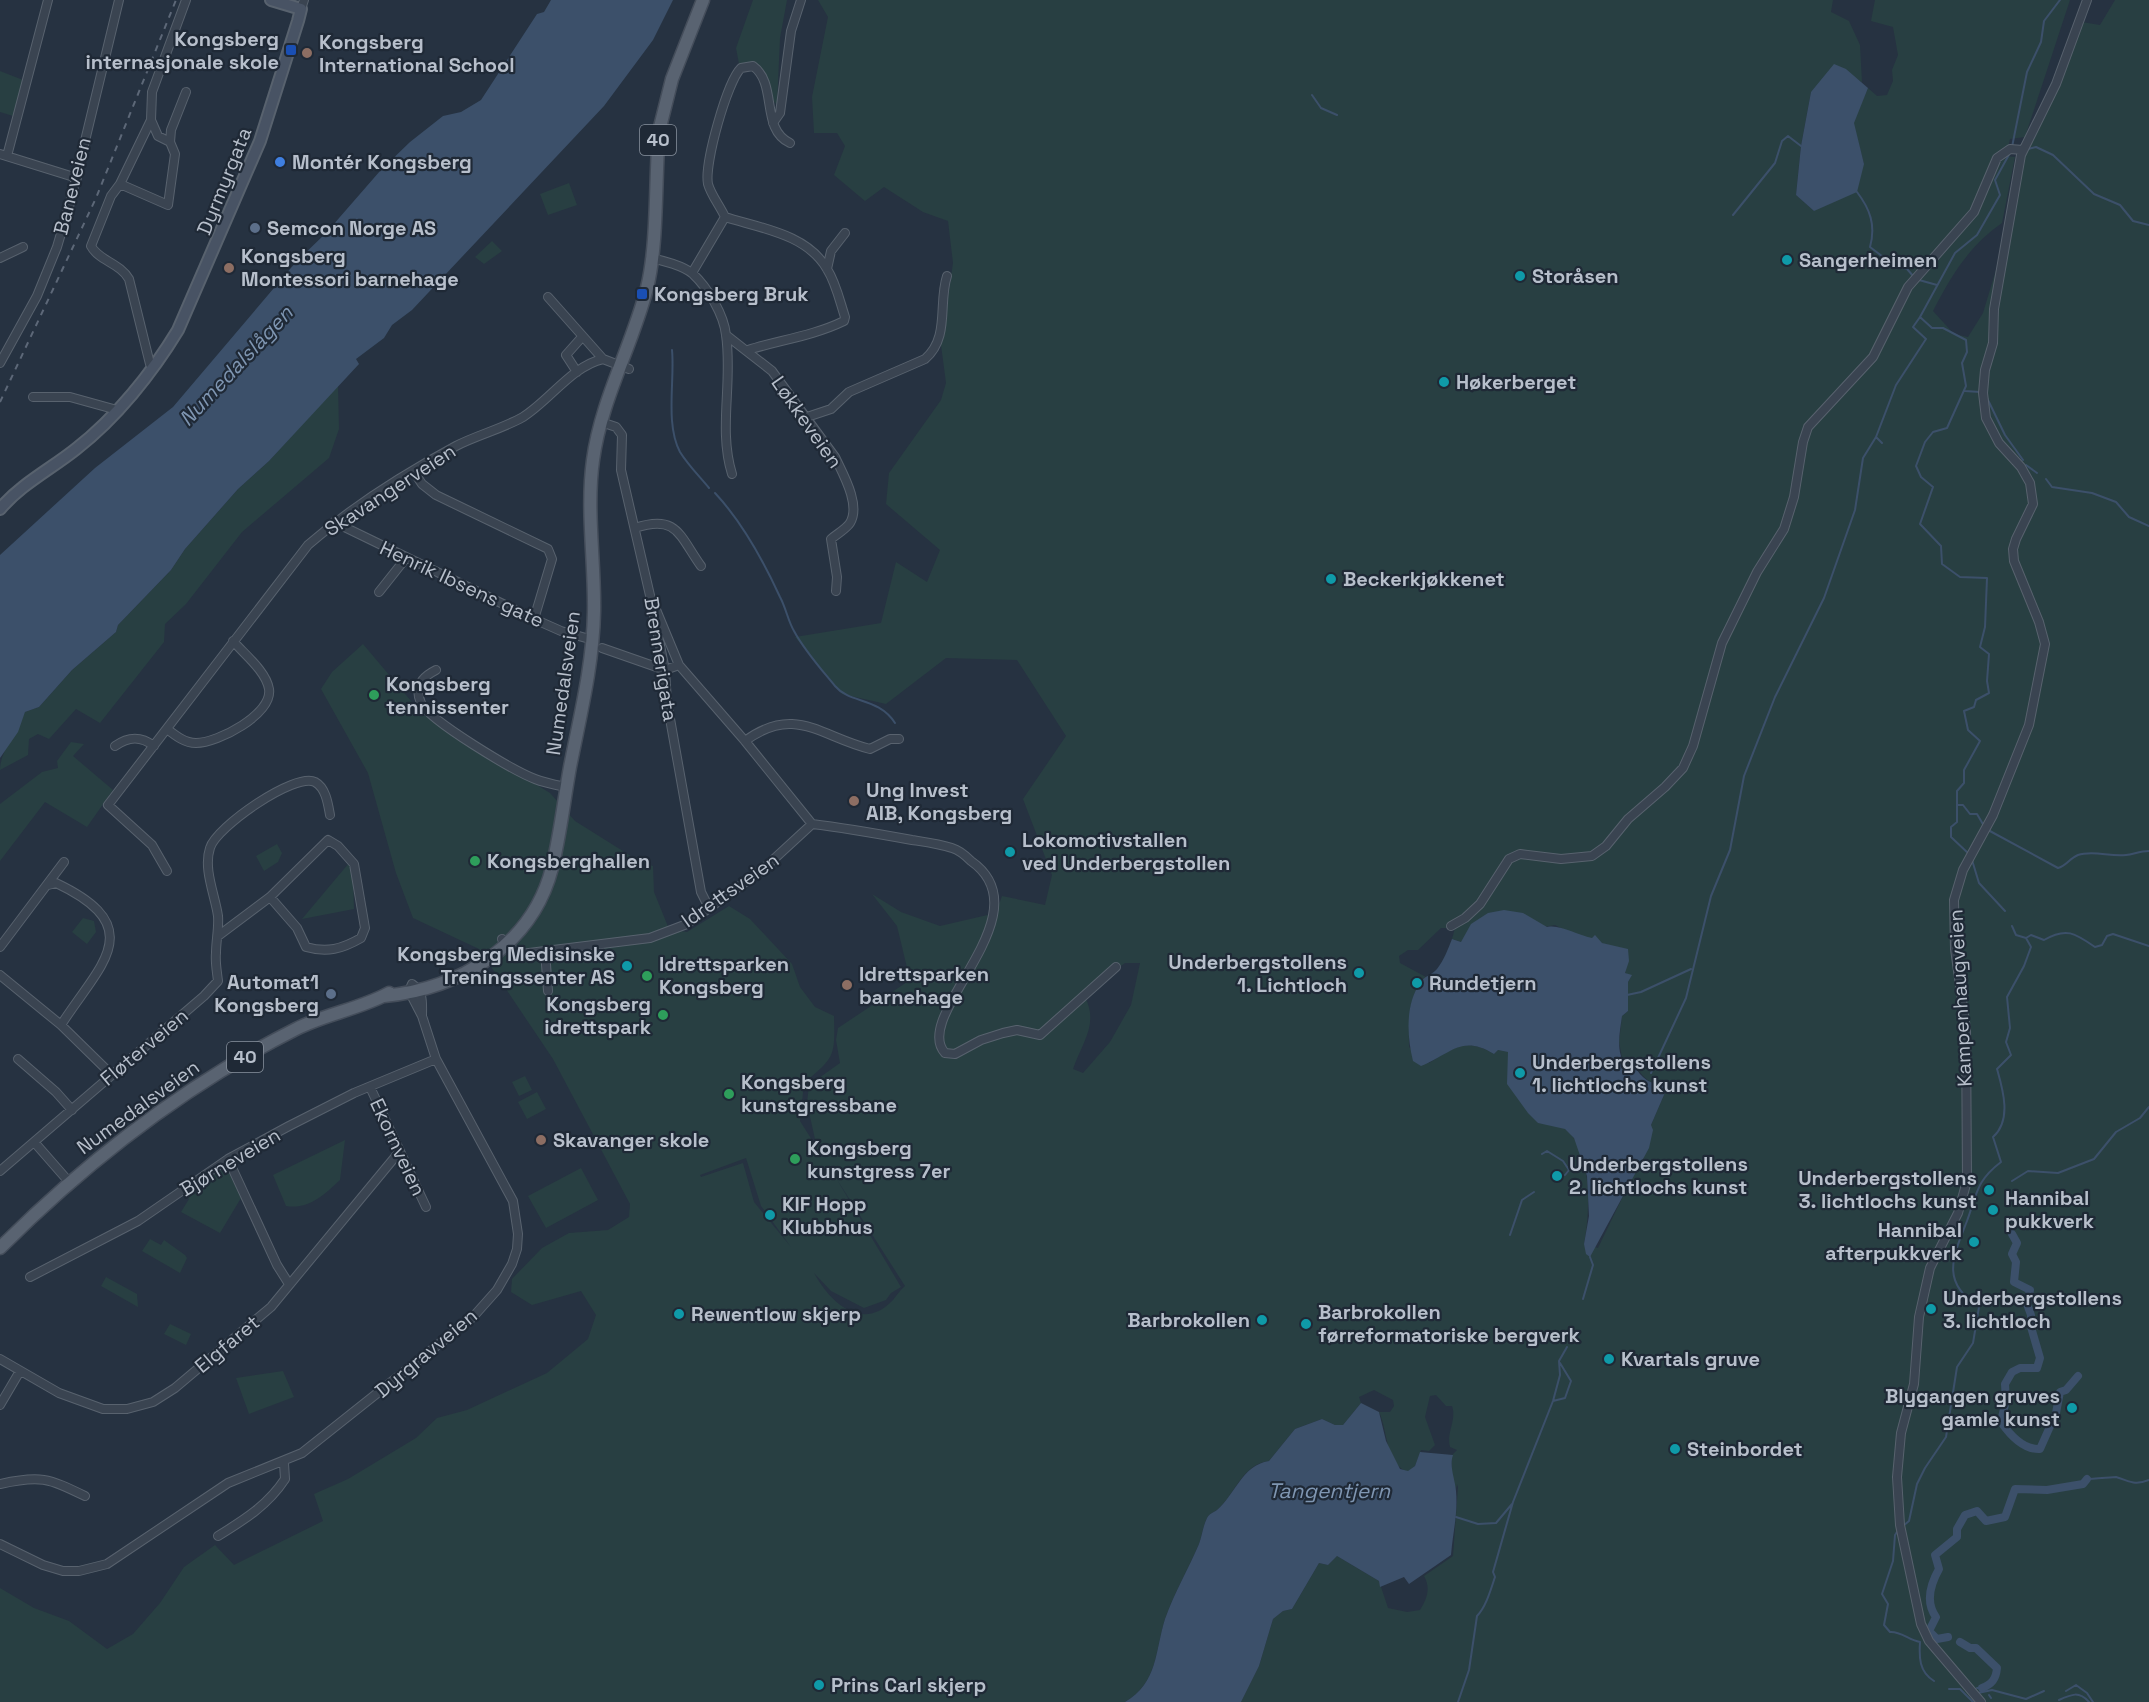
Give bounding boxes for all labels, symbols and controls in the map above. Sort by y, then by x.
place label: Kongsberg internasjonale skole [85,26,279,75]
place label: Kongsberg International School [319,29,515,78]
marker: Kongsberg internasjonale skole [284,43,298,57]
marker: Kongsberg International School [300,46,314,60]
street label: Dyrmyrgata [191,123,257,239]
road number: 40 [640,125,676,155]
street label: Baneveien [47,135,97,237]
place label: Montér Kongsberg [292,149,472,175]
marker: Montér Kongsberg [273,155,287,169]
place label: Semcon Norge AS [267,215,436,241]
marker: Semcon Norge AS [248,221,262,235]
place label: Kongsberg Montessori barnehage [241,243,459,292]
place label: Sangerheimen [1799,247,1937,273]
marker: Sangerheimen [1780,253,1794,267]
marker: Kongsberg Montessori barnehage [222,261,236,275]
place label: Storåsen [1532,263,1619,289]
marker: Storåsen [1513,269,1527,283]
place label: Kongsberg Bruk [654,281,809,307]
marker: Kongsberg Bruk [635,287,649,301]
water label: Numedalslågen [173,299,299,431]
place label: Høkerberget [1456,369,1576,395]
street label: Løkkeveien [766,371,848,473]
marker: Høkerberget [1437,375,1451,389]
street label: Skavangerveien [319,438,461,542]
street label: Henrik Ibsens gate [376,535,548,633]
place label: Beckerkjøkkenet [1343,566,1505,592]
marker: Beckerkjøkkenet [1324,572,1338,586]
street label: Brennerigata [638,595,684,723]
street label: Numedalsveien [540,609,586,757]
place label: Kongsberg tennissenter [386,671,509,720]
marker: Kongsberg tennissenter [367,688,381,702]
place label: Ung Invest AIB, Kongsberg [866,777,1012,826]
marker: Ung Invest AIB, Kongsberg [847,794,861,808]
place label: Lokomotivstallen ved Underbergstollen [1022,827,1230,876]
marker: Lokomotivstallen ved Underbergstollen [1003,845,1017,859]
street label: Idrettsveien [676,847,784,933]
place label: Kongsberghallen [487,848,650,874]
marker: Kongsberghallen [468,854,482,868]
street label: Kampenhaugveien [1942,909,1978,1087]
place label: Kongsberg Medisinske Treningssenter AS [397,941,615,990]
place label: Underbergstollens 1. Lichtloch [1168,949,1347,998]
place label: Idrettsparken Kongsberg [659,951,789,1000]
marker: Kongsberg Medisinske Treningssenter AS [620,959,634,973]
place label: Idrettsparken barnehage [859,961,989,1010]
marker: Underbergstollens 1. Lichtloch [1352,966,1366,980]
place label: Automat1 Kongsberg [214,969,319,1018]
marker: Idrettsparken Kongsberg [640,969,654,983]
place label: Rundetjern [1429,970,1537,996]
marker: Rundetjern [1410,976,1424,990]
marker: Idrettsparken barnehage [840,978,854,992]
marker: Automat1 Kongsberg [324,987,338,1001]
place label: Kongsberg idrettspark [544,991,651,1040]
street label: Fløterveien [95,1003,193,1091]
marker: Kongsberg idrettspark [656,1008,670,1022]
road number: 40 [227,1042,263,1072]
place label: Underbergstollens 1. lichtlochs kunst [1532,1049,1711,1098]
street label: Numedalsveien [72,1054,204,1160]
marker: Underbergstollens 1. lichtlochs kunst [1513,1066,1527,1080]
place label: Kongsberg kunstgressbane [741,1069,897,1118]
marker: Kongsberg kunstgressbane [722,1087,736,1101]
street label: Ekornveien [364,1094,432,1200]
street label: Bjørneveien [175,1122,285,1202]
place label: Skavanger skole [553,1127,709,1153]
marker: Skavanger skole [534,1133,548,1147]
place label: Kongsberg kunstgress 7er [807,1135,950,1184]
place label: Underbergstollens 2. lichtlochs kunst [1569,1151,1748,1200]
marker: Kongsberg kunstgress 7er [788,1152,802,1166]
place label: Underbergstollens 3. lichtlochs kunst [1798,1165,1977,1214]
marker: Underbergstollens 2. lichtlochs kunst [1550,1169,1564,1183]
marker: Underbergstollens 3. lichtlochs kunst [1982,1183,1996,1197]
place label: Hannibal pukkverk [2005,1185,2094,1234]
place label: KIF Hopp Klubbhus [782,1191,873,1240]
marker: Hannibal pukkverk [1986,1203,2000,1217]
marker: KIF Hopp Klubbhus [763,1208,777,1222]
place label: Hannibal afterpukkverk [1825,1217,1962,1266]
marker: Hannibal afterpukkverk [1967,1235,1981,1249]
place label: Underbergstollens 3. lichtloch [1943,1285,2122,1334]
place label: Barbrokollen førreformatoriske bergverk [1318,1299,1580,1348]
place label: Rewentlow skjerp [691,1301,861,1327]
marker: Underbergstollens 3. lichtloch [1924,1302,1938,1316]
street label: Dyrgravveien [370,1303,482,1403]
marker: Rewentlow skjerp [672,1307,686,1321]
place label: Barbrokollen [1127,1307,1250,1333]
street label: Elgfaret [189,1309,265,1379]
marker: Barbrokollen [1255,1313,1269,1327]
marker: Barbrokollen førreformatoriske bergverk [1299,1317,1313,1331]
place label: Kvartals gruve [1621,1346,1760,1372]
marker: Kvartals gruve [1602,1352,1616,1366]
place label: Blygangen gruves gamle kunst [1885,1383,2060,1432]
marker: Blygangen gruves gamle kunst [2065,1401,2079,1415]
place label: Steinbordet [1687,1436,1803,1462]
marker: Steinbordet [1668,1442,1682,1456]
water label: Tangentjern [1268,1477,1391,1504]
place label: Prins Carl skjerp [831,1672,986,1698]
marker: Prins Carl skjerp [812,1678,826,1692]

